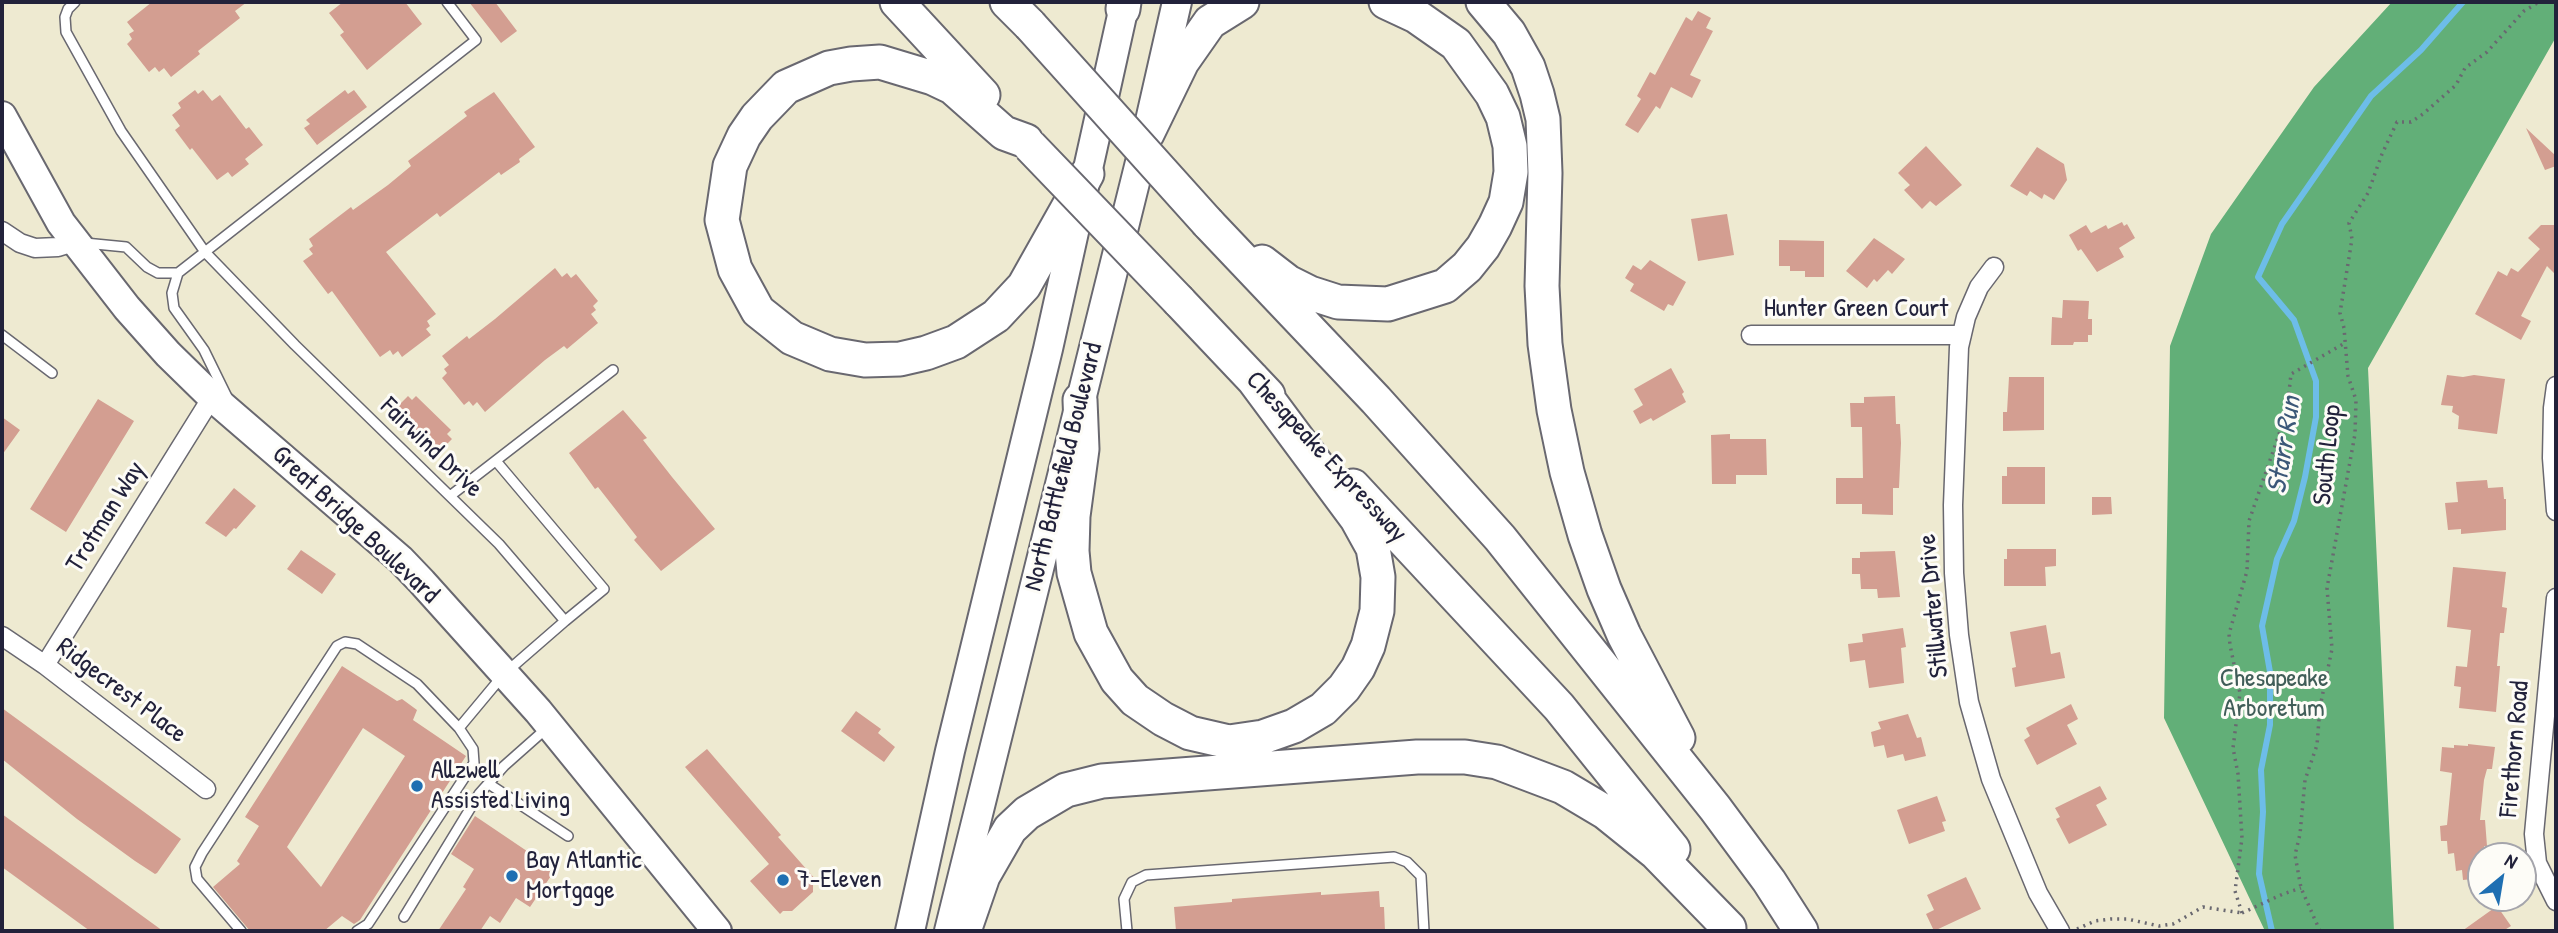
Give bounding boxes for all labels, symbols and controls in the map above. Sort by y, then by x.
street label: Hunter Green Court [1764,293,1948,325]
street label: North Battlefield Boulevard [1018,340,1110,594]
street label: Chesapeake Expressway [1239,365,1413,549]
street label: Fairwind Drive [373,391,489,505]
water label: Starr Run [2261,394,2309,496]
street label: South Loop [2307,403,2349,507]
street label: Great Bridge Boulevard [265,440,445,610]
street label: Trotman Way [60,456,152,578]
street label: Stillwater Drive [1912,533,1956,679]
street label: Ridgecrest Place [50,632,192,750]
park label: Chesapeake Arboretum [2220,663,2328,724]
street label: Firethorn Road [2494,680,2536,818]
place label: Allzwell Assisted Living [431,755,570,816]
marker: Allzwell Assisted Living [409,778,425,794]
north arrow [2467,842,2537,912]
place label: Bay Atlantic Mortgage [526,845,642,906]
text: N [2501,847,2522,874]
place label: 7-Eleven [797,864,882,896]
marker: Bay Atlantic Mortgage [504,868,520,884]
marker: 7-Eleven [775,872,791,888]

